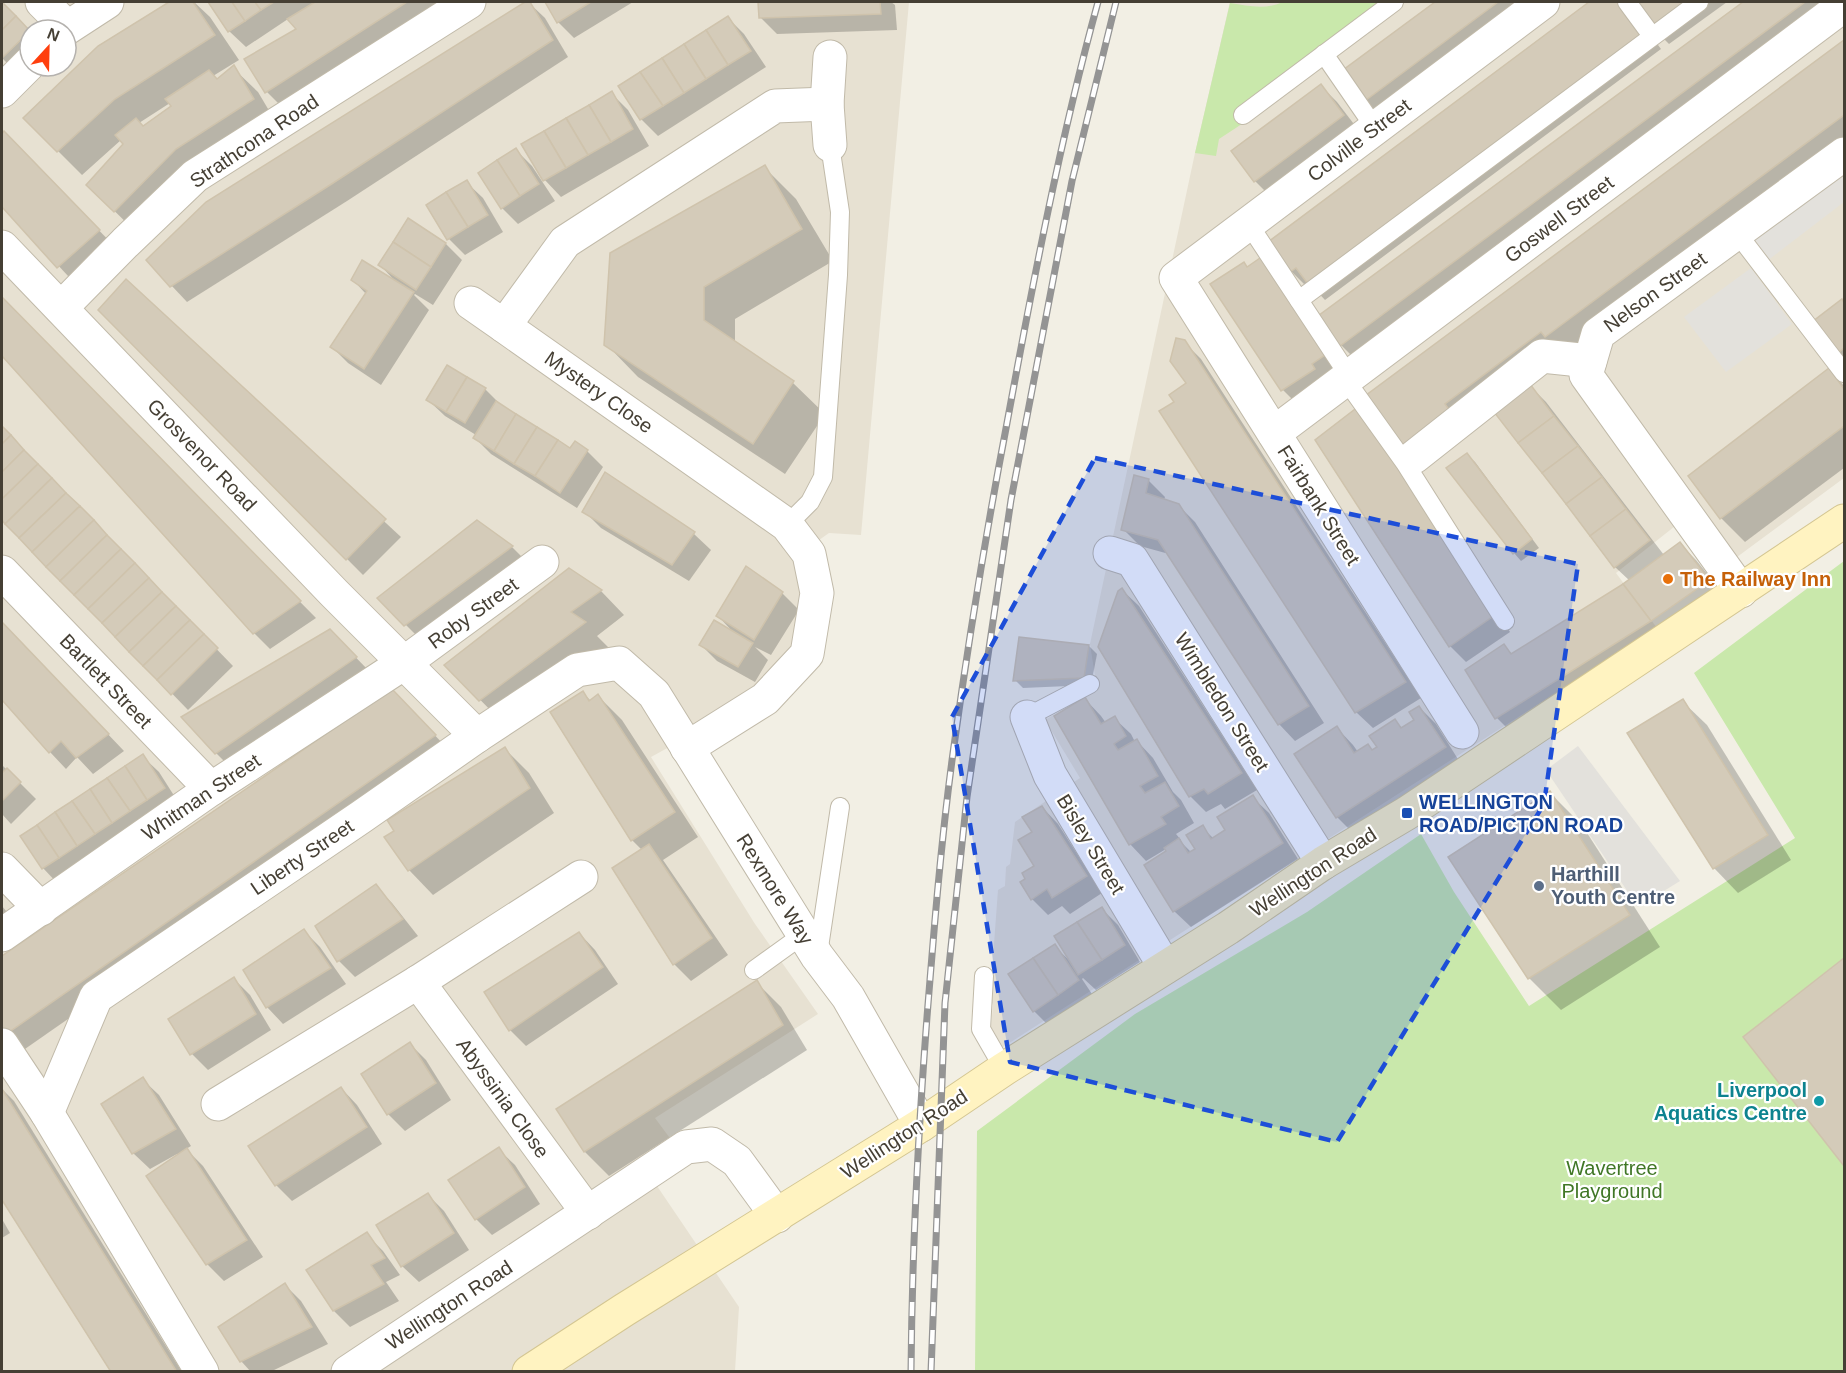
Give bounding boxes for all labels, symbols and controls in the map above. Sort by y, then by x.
north arrow [18,18,78,78]
text: N [45,25,62,45]
street label: Strathcona Road [186,90,322,192]
street label: Colville Street [1303,94,1415,186]
street label: Goswell Street [1500,171,1618,267]
street label: Nelson Street [1600,247,1711,337]
street label: Mystery Close [541,347,657,437]
street label: Grosvenor Road [143,395,261,515]
street label: Fairbank Street [1273,441,1365,569]
place label: The Railway Inn [1680,568,1831,590]
marker: The Railway Inn [1661,572,1675,586]
street label: Roby Street [424,573,523,653]
street label: Bartlett Street [56,629,157,733]
street label: Wimbledon Street [1171,629,1274,776]
street label: Whitman Street [138,749,265,845]
street label: Bisley Street [1053,790,1130,898]
place label: WELLINGTON ROAD/PICTON ROAD [1419,791,1623,836]
marker: WELLINGTON ROAD/PICTON ROAD [1400,806,1414,820]
street label: Liberty Street [247,814,358,899]
street label: Wellington Road [1246,823,1380,921]
street label: Rexmore Way [732,830,818,948]
place label: Harthill Youth Centre [1551,863,1675,908]
marker: Harthill Youth Centre [1532,879,1546,893]
street label: Abyssinia Close [452,1034,554,1162]
place label: Liverpool Aquatics Centre [1654,1079,1807,1124]
street label: Wellington Road [837,1085,971,1183]
marker: Liverpool Aquatics Centre [1812,1094,1826,1108]
park label: Wavertree Playground [1561,1157,1663,1202]
street label: Wellington Road [382,1256,516,1354]

